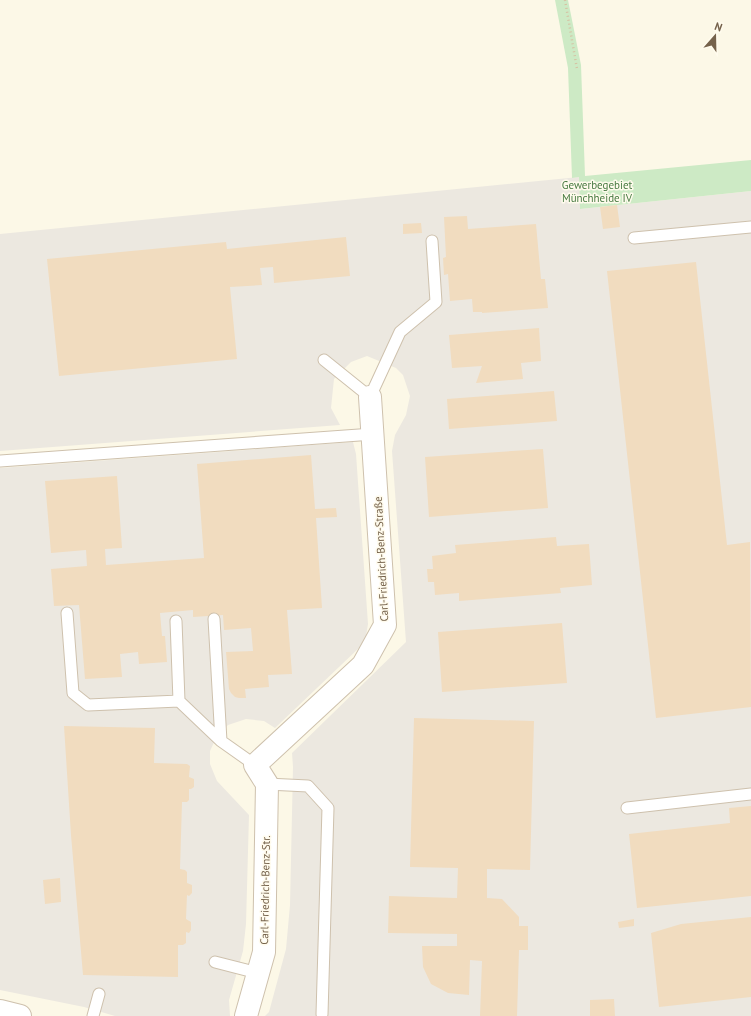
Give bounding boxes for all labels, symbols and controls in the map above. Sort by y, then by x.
north arrow [695,16,735,56]
text: N [713,19,724,34]
park label: Gewerbegebiet Münchheide IV [562,178,633,205]
street label: Carl-Friedrich-Benz-Straße [371,496,391,622]
street label: Carl-Friedrich-Benz-Str. [257,835,273,945]

